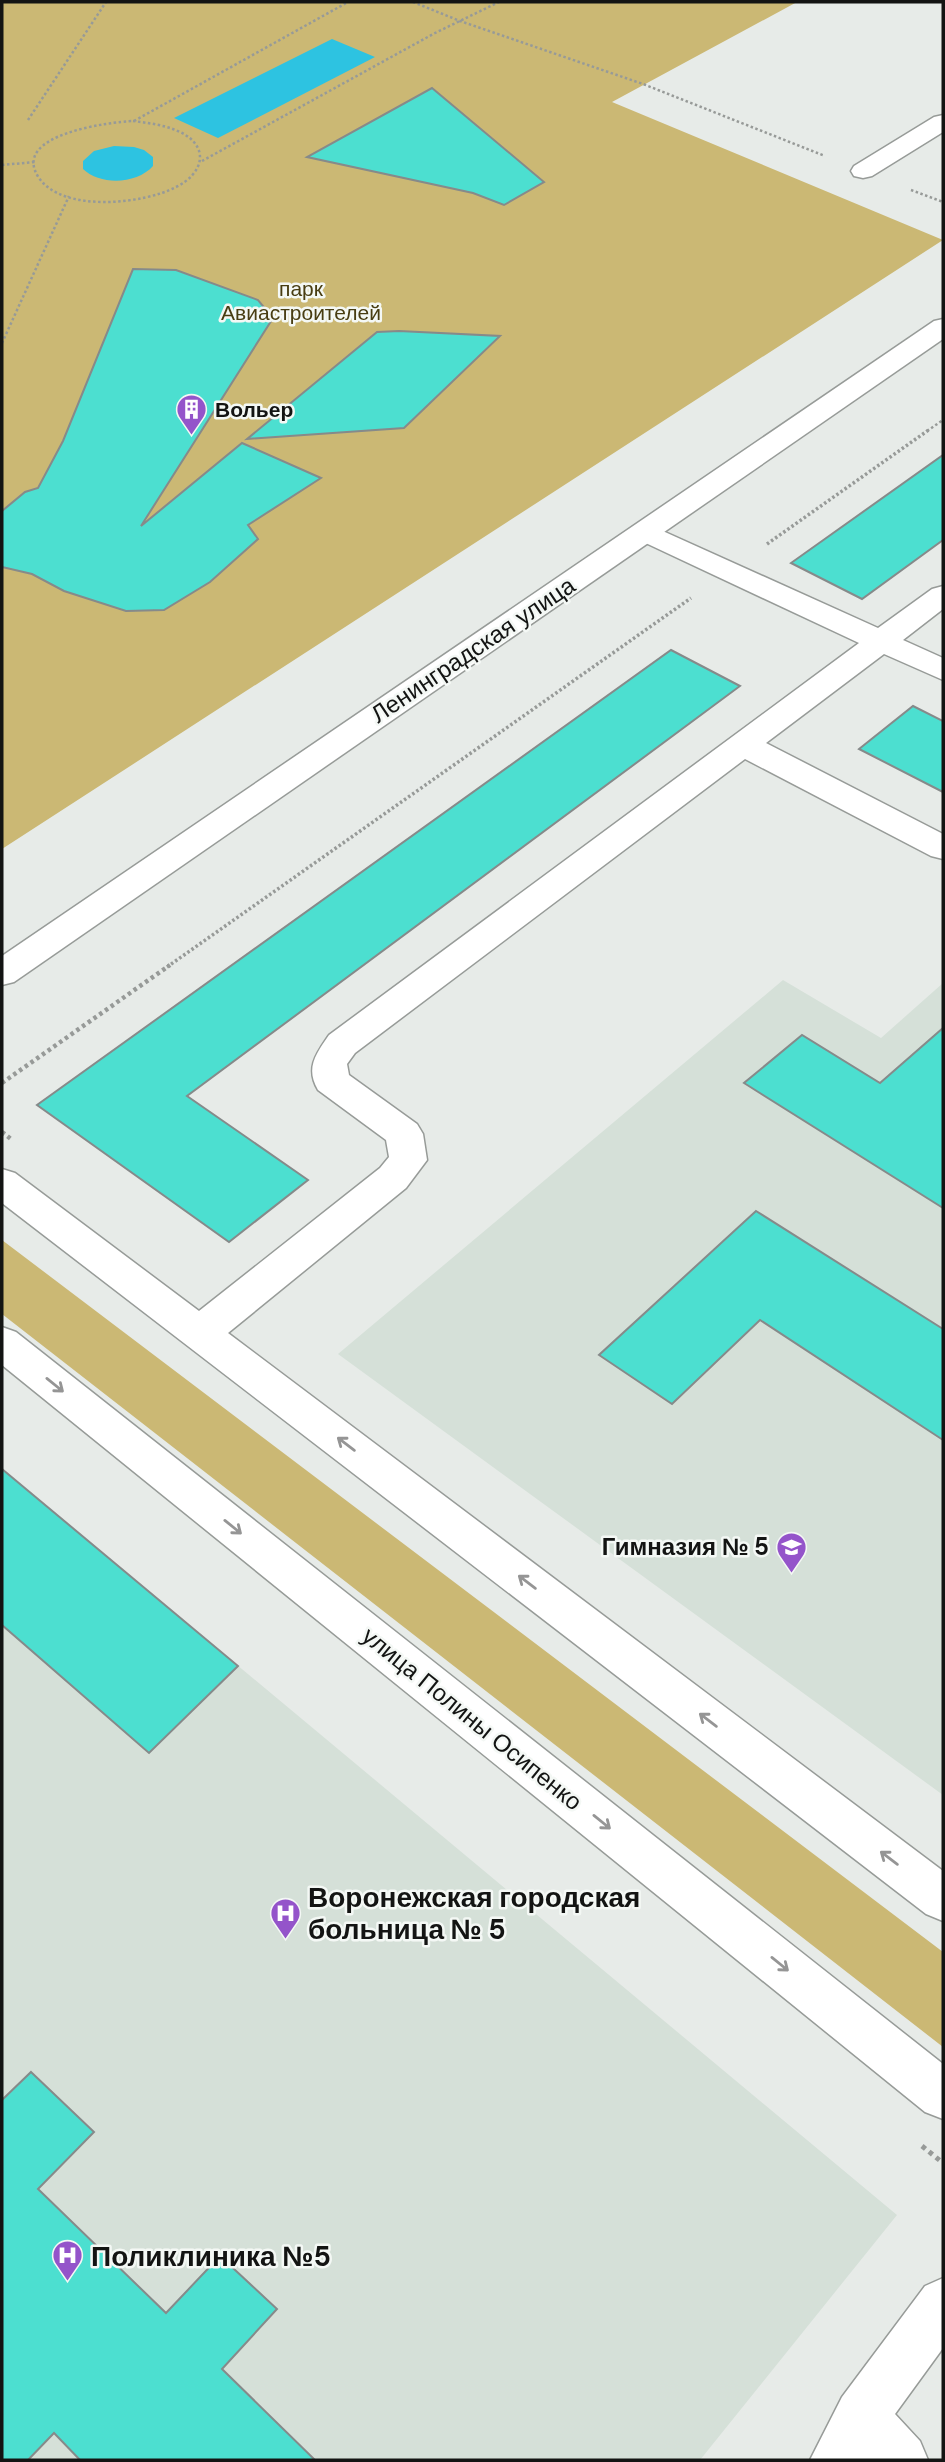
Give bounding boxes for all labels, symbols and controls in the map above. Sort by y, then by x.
park label: парк Авиастроителей [221,275,381,327]
building icon: Вольер [175,393,209,437]
place label: Вольер [215,396,293,424]
street label: Ленинградская улица [364,569,581,730]
one-way arrow [46,1377,64,1393]
one-way arrow [337,1437,356,1452]
one-way arrow [223,1519,241,1535]
school or university icon: Гимназия № 5 [775,1530,809,1574]
place label: Гимназия № 5 [602,1531,769,1562]
one-way arrow [518,1575,537,1589]
street label: улица Полины Осипенко [356,1620,589,1817]
one-way arrow [699,1712,718,1727]
one-way arrow [592,1814,611,1829]
one-way arrow [880,1850,899,1865]
place label: Воронежская городская больница № 5 [308,1879,640,1948]
hospital icon: Воронежская городская больница № 5 [268,1896,302,1940]
one-way arrow [770,1956,788,1972]
place label: Поликлиника №5 [91,2238,331,2275]
hospital icon: Поликлиника №5 [51,2239,85,2283]

